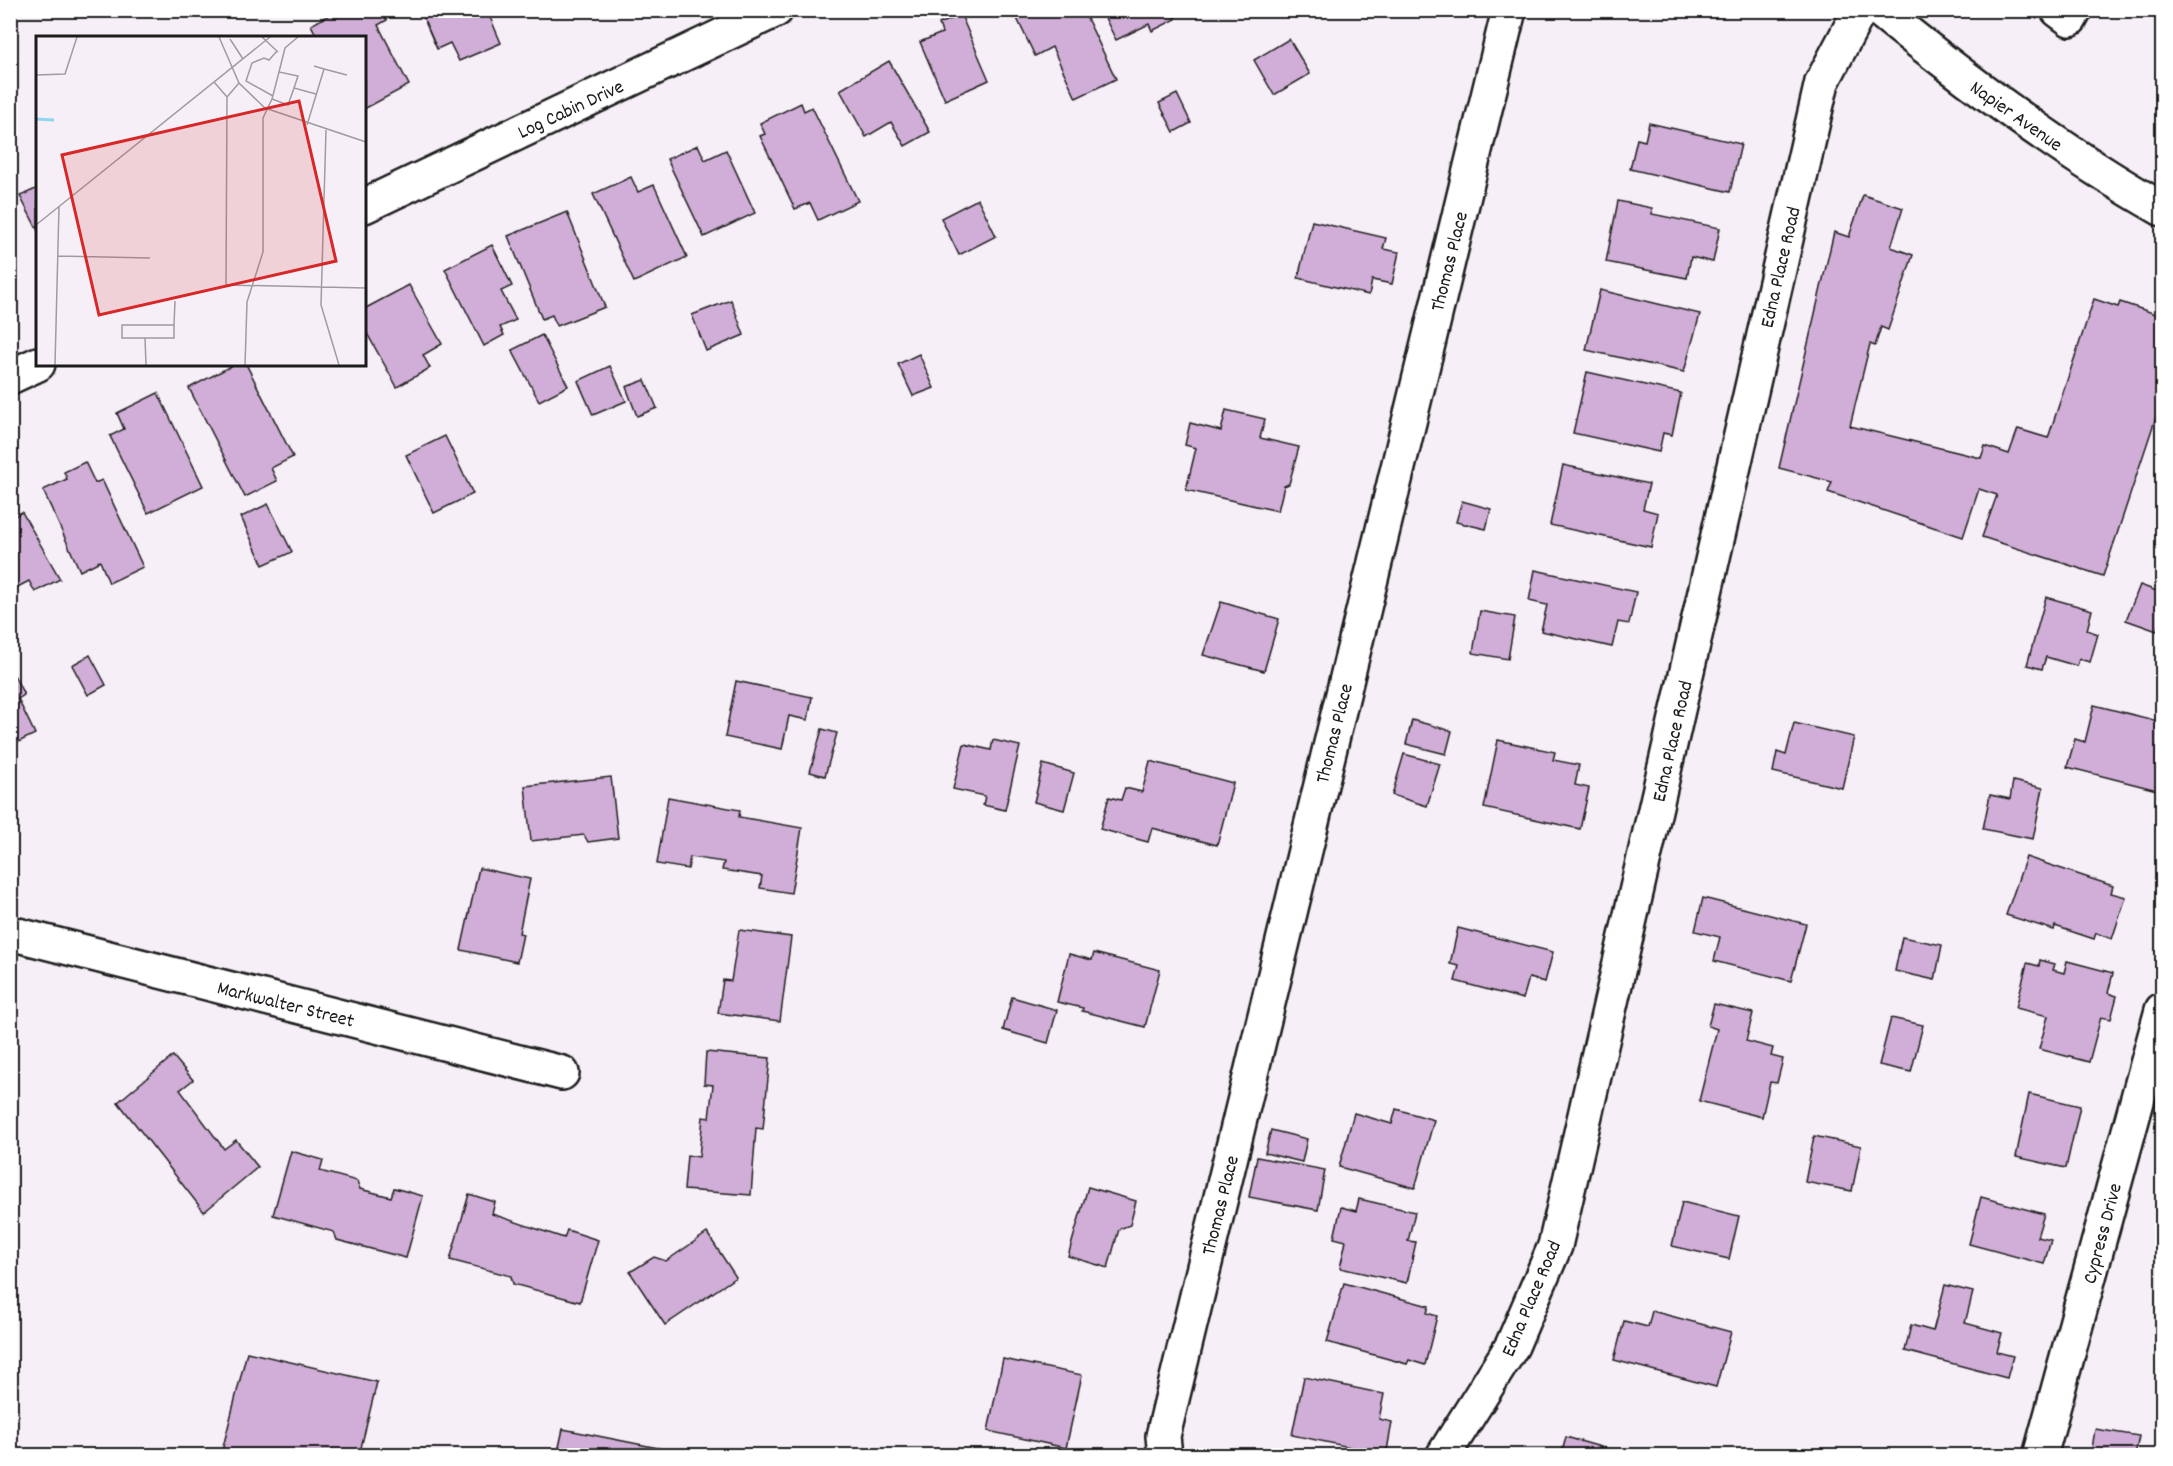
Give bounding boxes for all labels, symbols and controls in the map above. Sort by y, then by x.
inset map [36,36,366,366]
street label: Log Cabin Drive [514,74,629,148]
street label: Napier Avenue [1963,75,2068,160]
street label: Edna Place Road [1754,204,1809,331]
street label: Thomas Place [1425,209,1477,315]
street label: Edna Place Road [1646,678,1701,805]
street label: Thomas Place [1310,681,1362,787]
street label: Markwalter Street [214,975,357,1036]
street label: Thomas Place [1196,1153,1248,1259]
street label: Cypress Drive [2077,1180,2131,1287]
street label: Edna Place Road [1496,1237,1570,1362]

